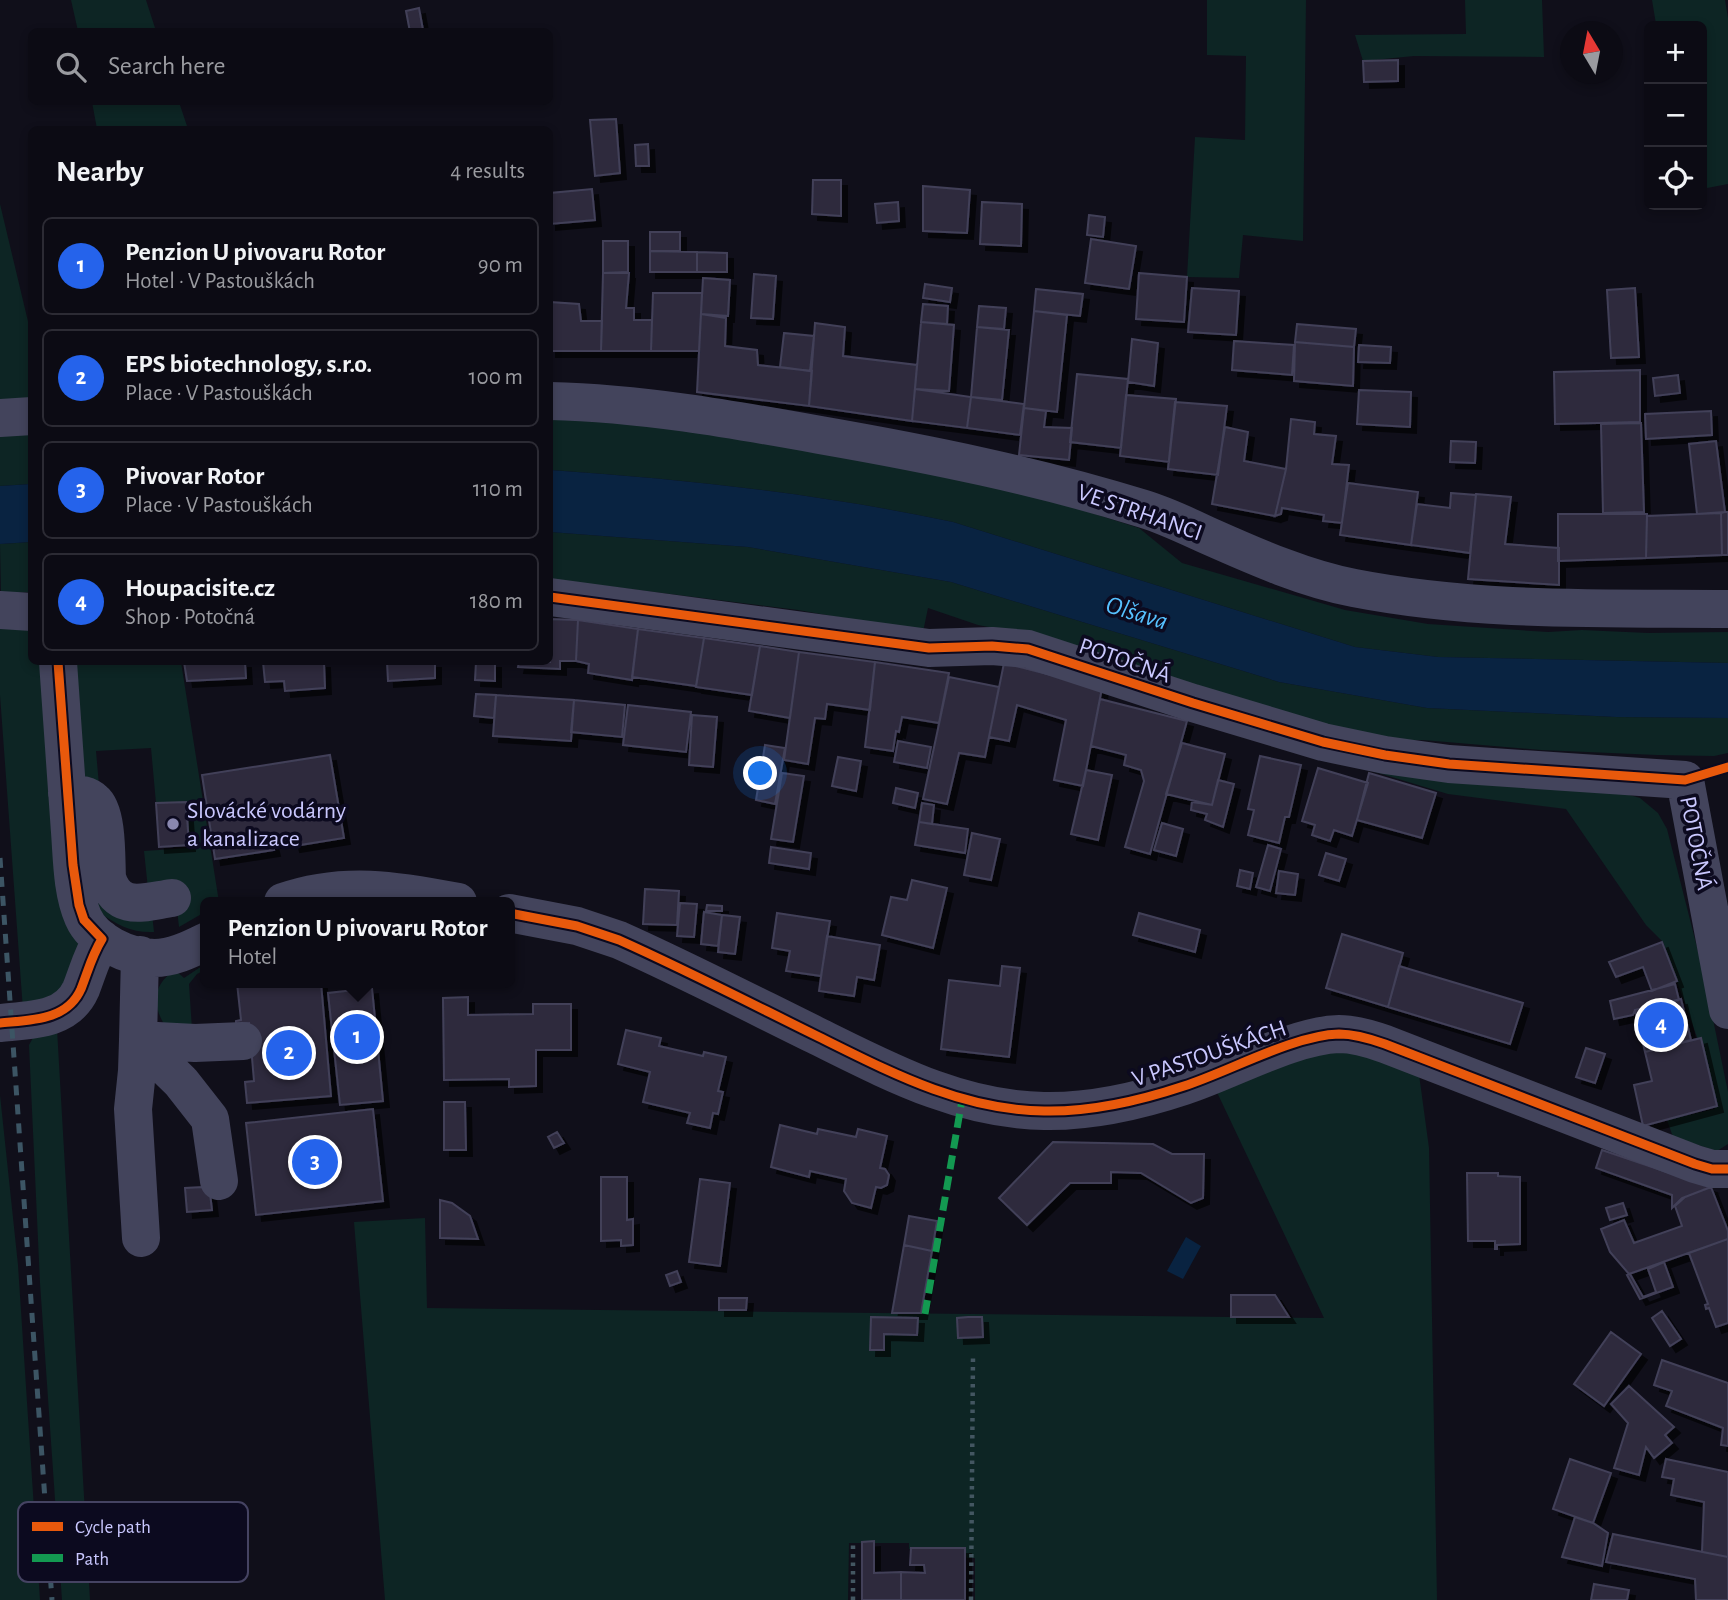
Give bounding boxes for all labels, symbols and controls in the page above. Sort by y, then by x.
north arrow [1560,21,1623,84]
map controls [1644,21,1707,210]
button: + [1644,21,1707,84]
search box [28,28,553,105]
icon: search [52,48,90,86]
text: Search here [108,53,226,79]
button: − [1644,84,1707,147]
button: locate [1644,147,1707,210]
text: Nearby [56,157,144,187]
text: 4 results [450,160,525,183]
text: Penzion U pivovaru Rotor [125,239,385,265]
text: 1 [77,254,85,277]
text: 90 m [478,254,523,277]
text: Hotel · V Pastouškách [125,270,315,293]
text: EPS biotechnology, s.r.o. [125,351,372,377]
text: 2 [76,366,86,389]
text: 100 m [469,366,523,389]
text: Place · V Pastouškách [125,382,313,405]
text: Pivovar Rotor [125,463,264,489]
text: 3 [76,478,86,501]
text: 110 m [473,478,523,501]
street label: VE STRHANCI [1074,480,1205,545]
text: Place · V Pastouškách [125,494,313,517]
text: Houpacisite.cz [125,575,275,601]
text: 4 [75,590,87,613]
text: 180 m [470,590,523,613]
water label: Olšava [1103,591,1171,635]
text: Shop · Potočná [125,606,255,629]
street label: POTOČNÁ [1076,632,1175,688]
your location [743,756,777,790]
street label: POTOČNÁ [1675,794,1719,892]
place label: Slovácké vodárny a kanalizace [187,799,346,851]
marker: Slovácké vodárny a kanalizace [165,816,181,832]
popup [200,897,515,988]
text: Penzion U pivovaru Rotor [227,915,488,941]
text: Hotel [227,946,277,969]
pin: 4 [1638,999,1684,1051]
pin: 1 [334,1011,380,1063]
street label: V PASTOUŠKÁCH [1128,1014,1290,1092]
pin: 2 [266,1027,312,1079]
pin: 3 [292,1136,338,1188]
legend [18,1502,248,1582]
text: Cycle path [75,1518,151,1537]
text: Path [75,1550,109,1569]

